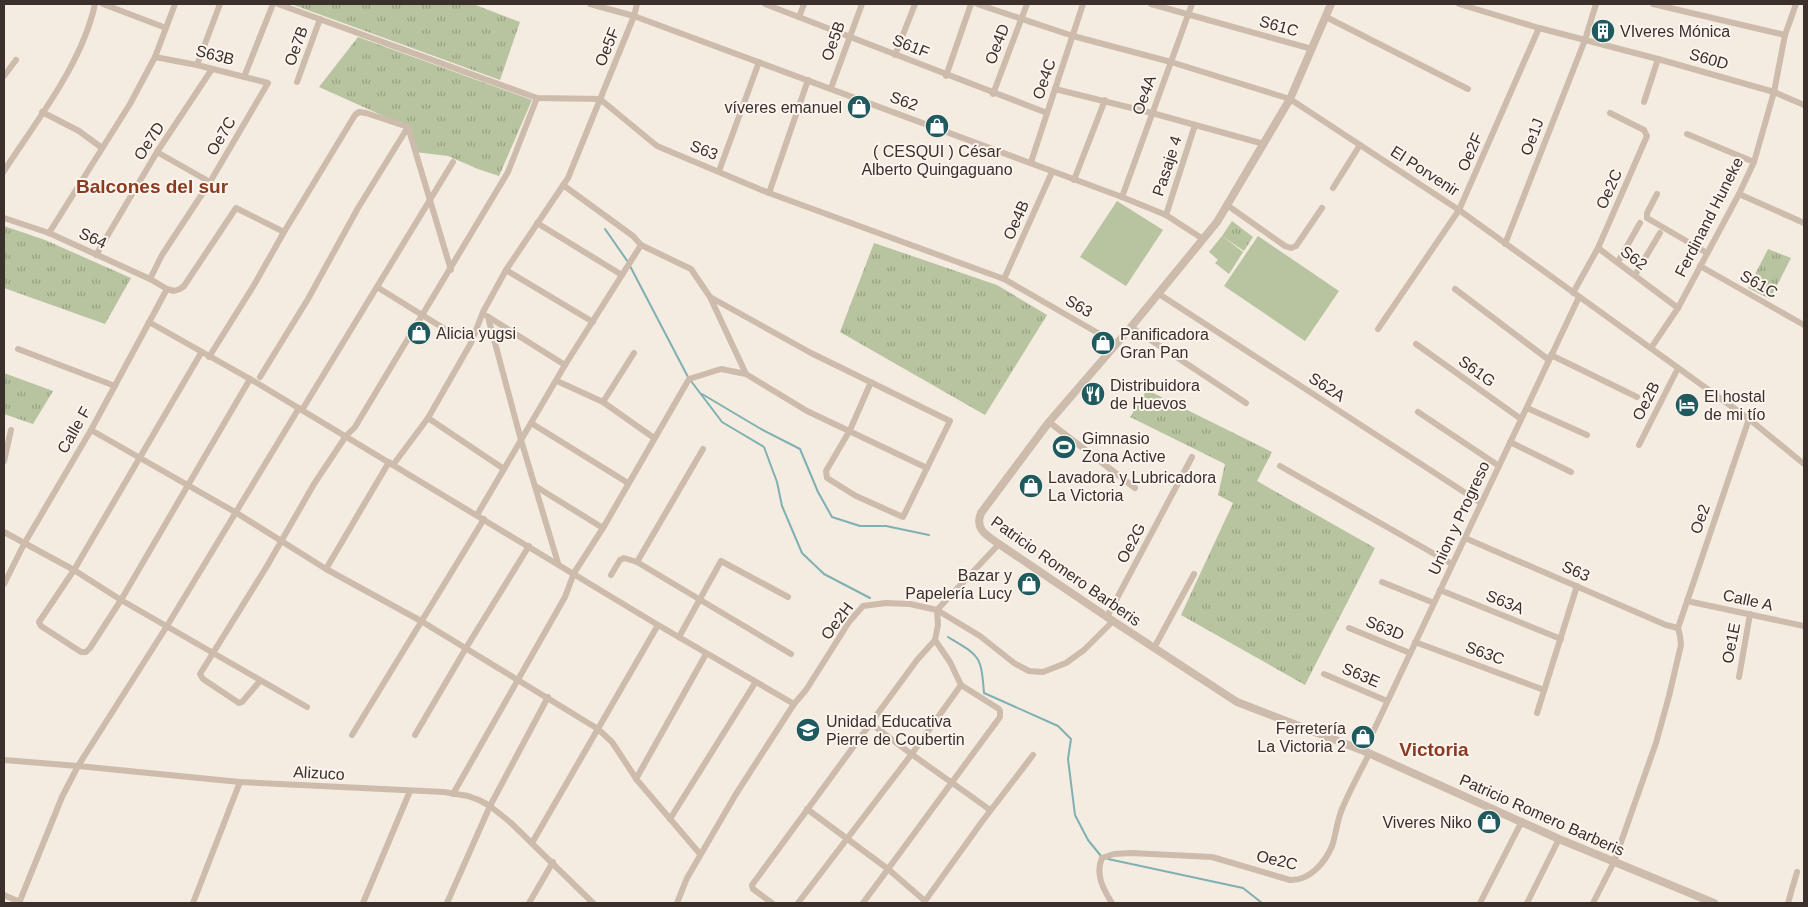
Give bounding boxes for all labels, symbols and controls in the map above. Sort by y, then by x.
street label: S61C [1257,12,1301,40]
building icon: VIveres Mónica [1590,18,1616,44]
street label: Oe5B [818,19,848,63]
street label: Oe4D [982,21,1012,67]
place label: VIveres Mónica [1620,23,1730,40]
street label: Oe7B [281,24,311,68]
street label: Oe5F [592,25,622,69]
street label: S61F [890,31,932,61]
street label: S63B [194,42,236,68]
street label: S60D [1687,45,1731,73]
street label: Oe4C [1029,56,1059,102]
street label: Oe4A [1129,73,1159,117]
street label: S62 [888,88,920,114]
shop icon: víveres emanuel [846,94,872,120]
place label: víveres emanuel [725,99,842,116]
shop icon: ( CESQUI ) César Alberto Quingaguano [924,113,950,139]
street label: Oe7C [203,114,239,158]
street label: Oe1J [1517,116,1547,158]
street label: Oe7D [130,119,168,163]
street label: Oe2F [1454,130,1486,174]
street label: Pasaje 4 [1149,134,1185,198]
street label: S63 [688,137,720,163]
place label: ( CESQUI ) César Alberto Quingaguano [861,143,1013,178]
street label: El Porvenir [1388,143,1463,200]
street label: Ferdinand Huneke [1672,154,1747,280]
street label: Oe2C [1593,166,1625,212]
district label: Balcones del sur [76,176,229,197]
street label: Oe4B [1000,198,1032,242]
street label: S64 [77,224,110,252]
street label: S62 [1618,243,1651,273]
street label: S61C [1737,267,1781,301]
street label: S63 [1062,292,1096,321]
shop icon: Alicia yugsi [406,320,432,346]
place label: Alicia yugsi [436,325,516,342]
place label: Panificadora Gran Pan [1120,326,1209,361]
shop icon: Panificadora Gran Pan [1090,330,1116,356]
street label: S61G [1455,352,1499,390]
street label: S62A [1306,369,1348,405]
place label: Distribuidora de Huevos [1110,377,1200,412]
street label: Oe2B [1629,379,1663,423]
restaurant icon: Distribuidora de Huevos [1080,381,1106,407]
place label: El hostal de mi tío [1704,388,1765,423]
hotel icon: El hostal de mi tío [1674,392,1700,418]
street label: Calle F [54,404,94,456]
place label: Gimnasio Zona Active [1082,430,1166,465]
sports icon: Gimnasio Zona Active [1051,434,1077,460]
street label: Union y Progreso [1425,458,1493,578]
place label: Lavadora y Lubricadora La Victoria [1048,469,1216,504]
shop icon: Lavadora y Lubricadora La Victoria [1018,473,1044,499]
street label: Oe2 [1687,502,1713,536]
street label: Patricio Romero Barberis [988,513,1144,629]
street label: Oe2G [1113,520,1149,566]
street label: S63 [1560,558,1593,584]
place label: Bazar y Papelería Lucy [905,567,1012,602]
shop icon: Bazar y Papelería Lucy [1016,571,1042,597]
street label: Calle A [1721,586,1775,614]
street label: S63A [1484,587,1527,617]
street label: Oe2H [818,599,856,643]
street label: S63D [1363,613,1407,643]
street label: Oe1E [1719,621,1743,665]
street label: S63C [1463,638,1507,668]
street label: S63E [1340,660,1382,690]
place label: Unidad Educativa Pierre de Coubertin [826,713,965,748]
school or university icon: Unidad Educativa Pierre de Coubertin [795,717,821,743]
place label: Ferretería La Victoria 2 [1257,720,1346,755]
shop icon: Ferretería La Victoria 2 [1350,724,1376,750]
district label: Victoria [1399,739,1469,760]
street label: Alizuco [293,763,345,783]
street label: Patricio Romero Barberis [1457,771,1627,859]
shop icon: Viveres Niko [1476,809,1502,835]
place label: Viveres Niko [1382,814,1472,831]
street label: Oe2C [1255,847,1299,873]

